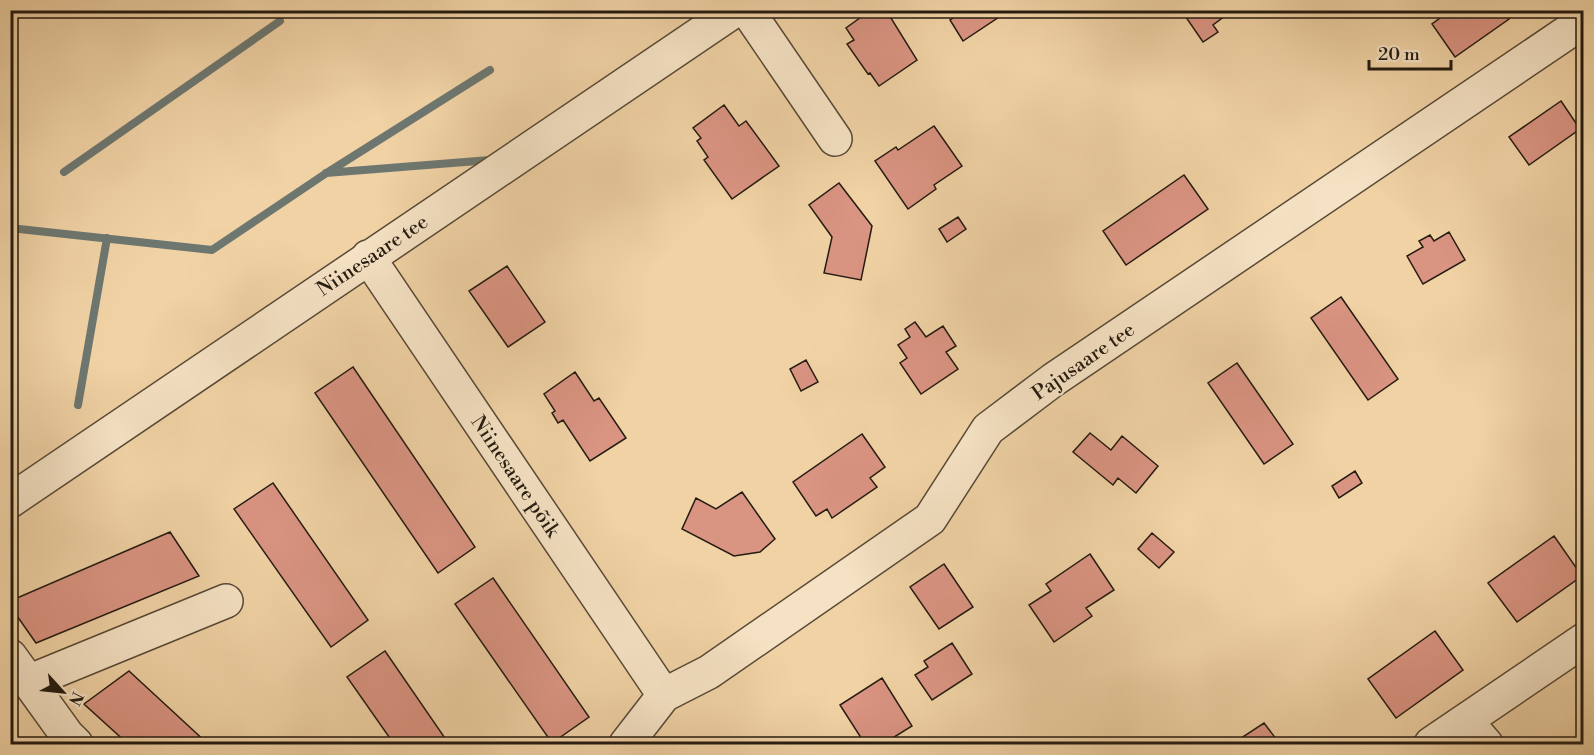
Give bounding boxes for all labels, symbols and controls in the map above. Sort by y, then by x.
scale bar [1369,33,1452,71]
text: 20 m [1378,43,1420,66]
street label: Niinesaare tee [312,210,433,303]
street label: Pajusaare tee [1028,318,1140,407]
street label: Niinesaare põik [465,411,566,544]
north arrow [33,662,93,722]
text: N [64,688,87,709]

